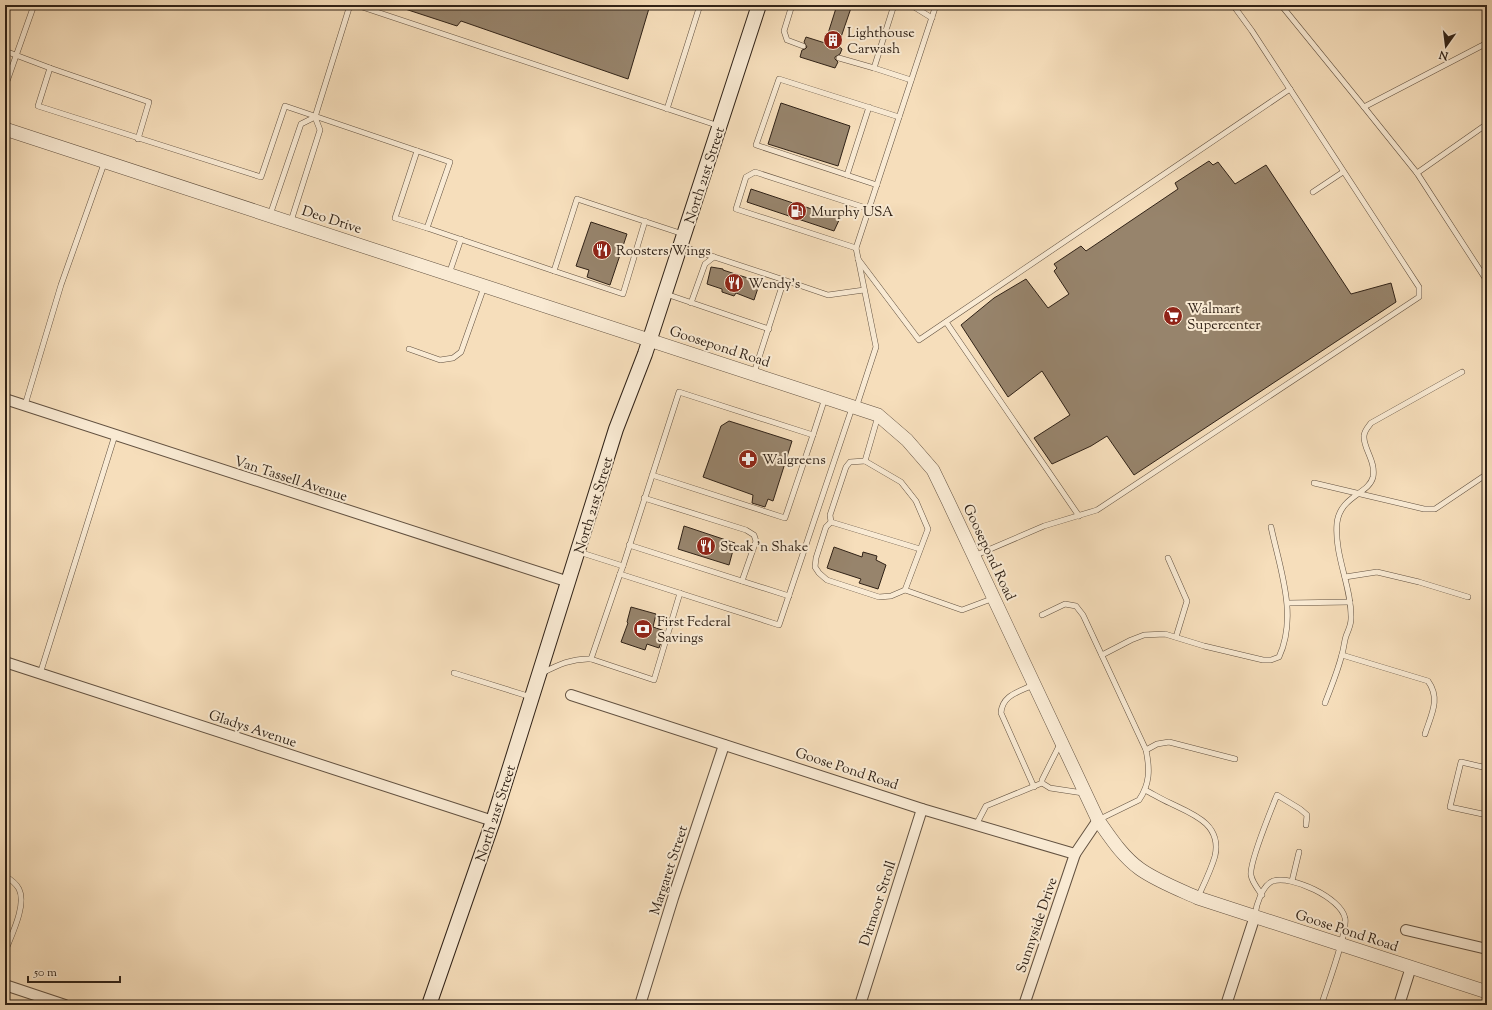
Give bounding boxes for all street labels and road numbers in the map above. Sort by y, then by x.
street label: North 21st Street [681,124,731,227]
street label: Deo Drive [299,202,364,240]
street label: Goosepond Road [667,322,772,374]
street label: Van Tassell Avenue [231,452,350,508]
street label: North 21st Street [571,454,619,557]
street label: Goosepond Road [957,501,1019,605]
street label: Gladys Avenue [206,706,299,754]
street label: Goose Pond Road [792,744,901,796]
street label: North 21st Street [472,762,522,865]
street label: Margaret Street [646,823,694,918]
street label: Ditmoor Stroll [856,858,902,949]
street label: Sunnyside Drive [1012,875,1064,976]
street label: Goose Pond Road [1292,906,1401,958]

